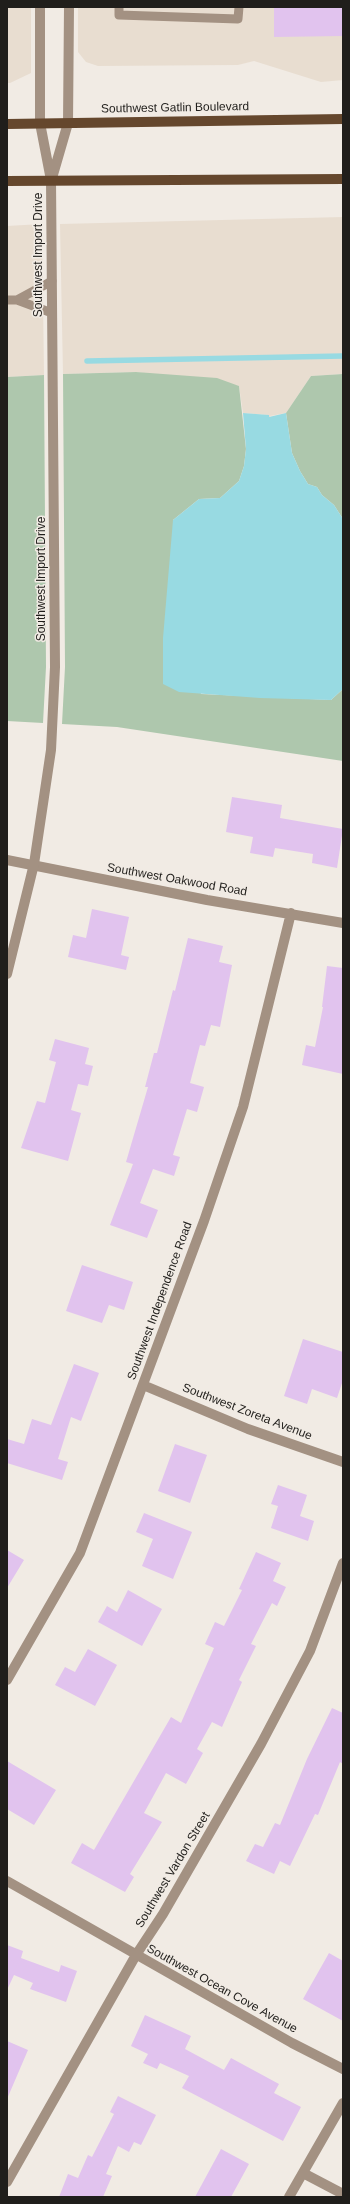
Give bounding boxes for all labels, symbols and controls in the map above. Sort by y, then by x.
street label: Southwest Gatlin Boulevard [101,100,249,116]
street label: Southwest Import Drive [32,193,46,317]
street label: Southwest Import Drive [35,517,49,641]
street label: Southwest Oakwood Road [106,861,248,899]
street label: Southwest Independence Road [125,1220,195,1382]
street label: Southwest Zoreta Avenue [180,1381,314,1443]
street label: Southwest Vardon Street [133,1809,213,1931]
street label: Southwest Ocean Cove Avenue [144,1942,300,2036]

